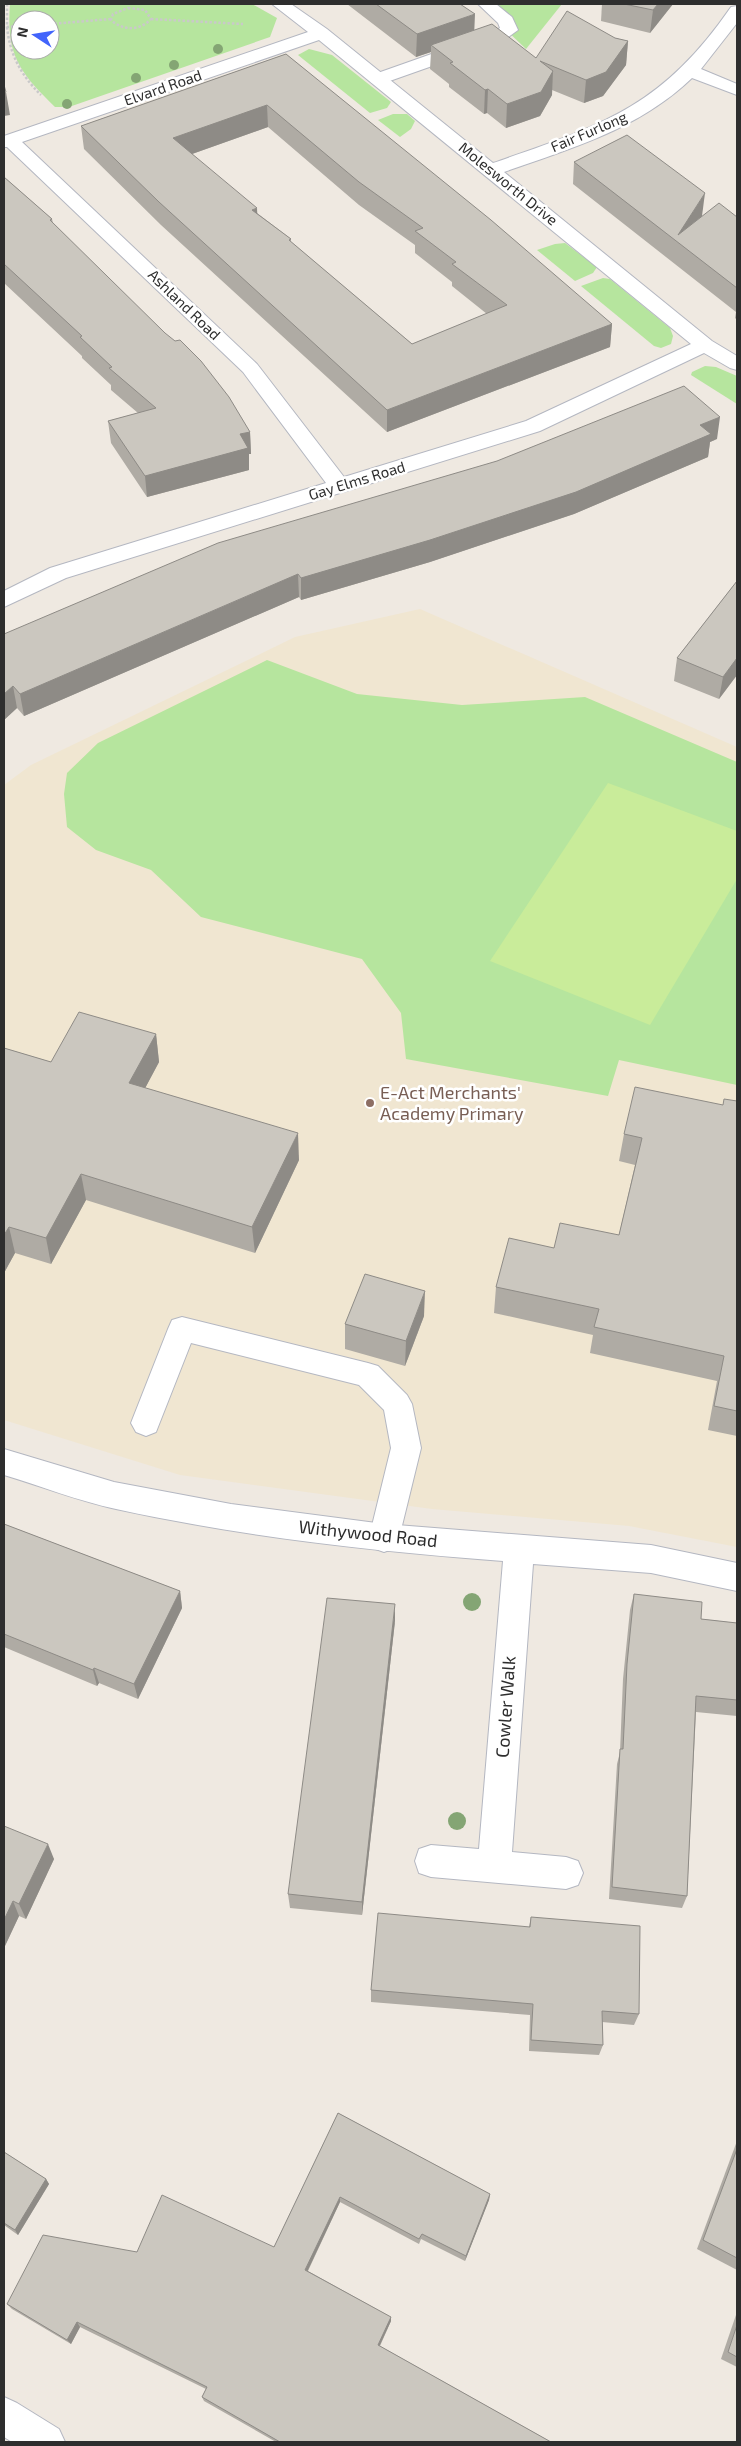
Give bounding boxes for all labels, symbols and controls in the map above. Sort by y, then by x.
north arrow [10,10,60,60]
text: N [12,25,31,39]
street label: Elvard Road [121,65,204,109]
street label: Fair Furlong [548,107,630,155]
street label: Molesworth Drive [456,138,562,229]
street label: Ashland Road [145,265,225,343]
street label: Gay Elms Road [306,457,407,503]
place label: E-Act Merchants' Academy Primary [380,1081,524,1124]
marker: E-Act Merchants' Academy Primary [364,1097,376,1109]
street label: Withywood Road [298,1515,439,1551]
street label: Cowler Walk [490,1655,520,1759]

